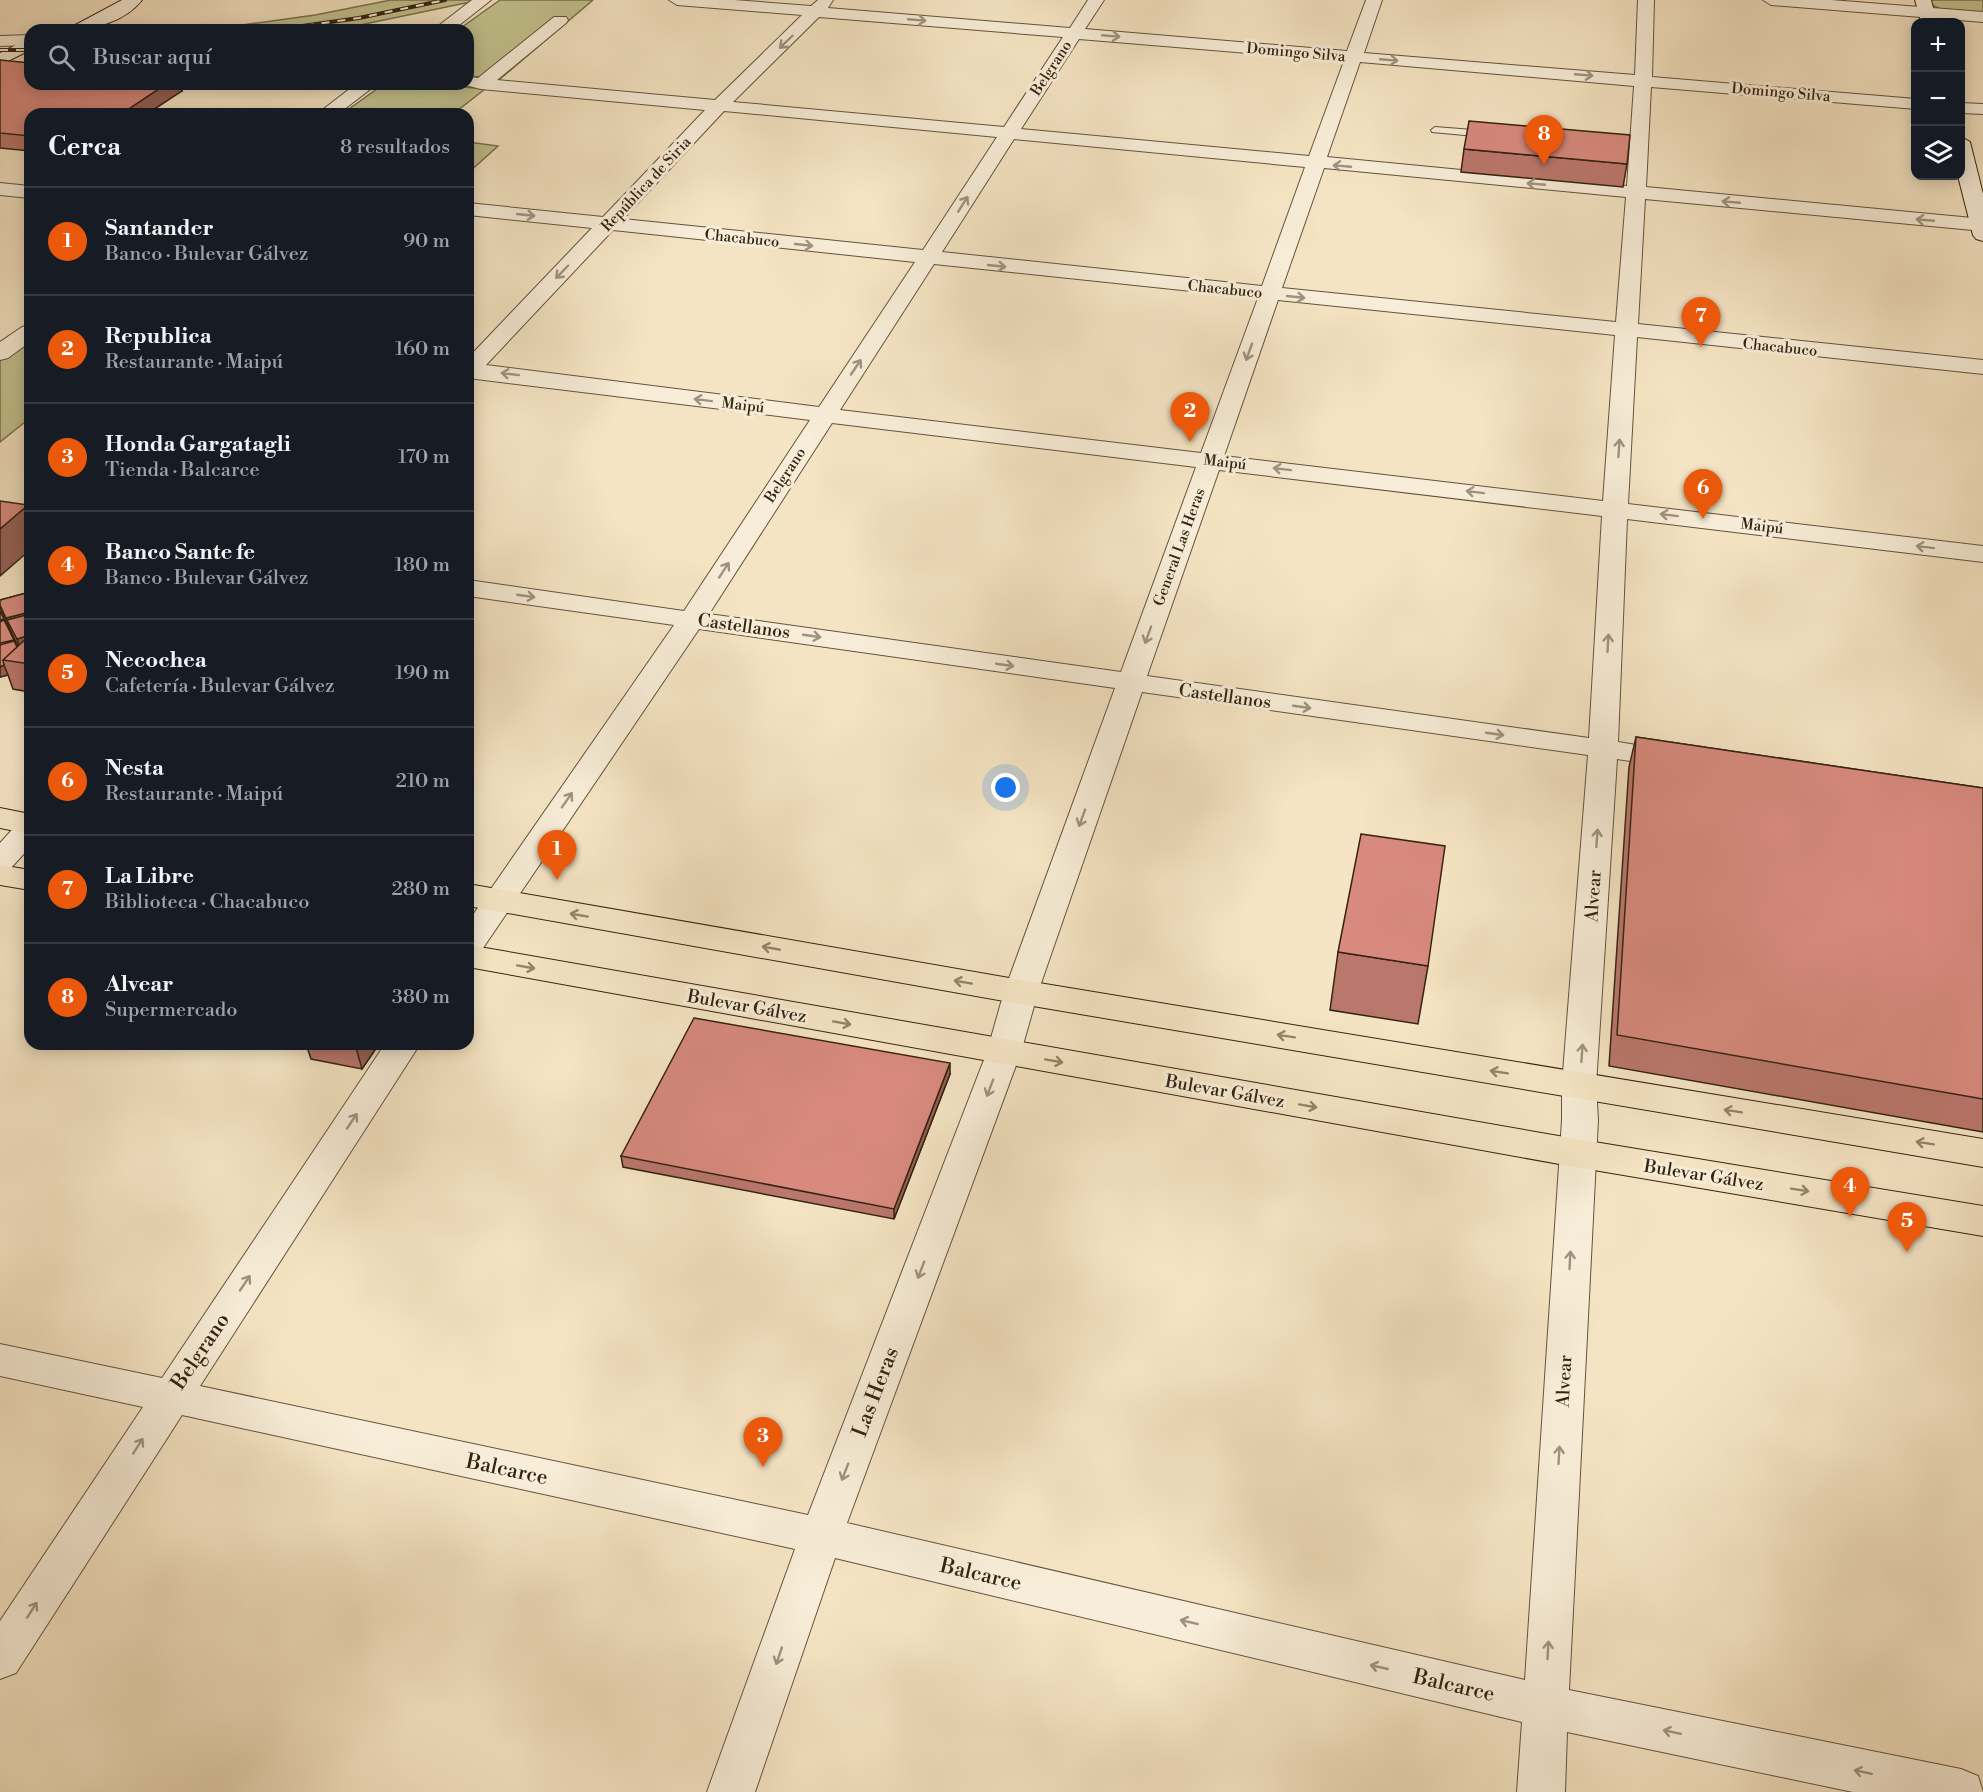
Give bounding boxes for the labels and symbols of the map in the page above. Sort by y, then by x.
one-way arrow [906,15,926,26]
one-way arrow [1101,31,1121,42]
one-way arrow [778,34,793,49]
street label: Belgrano [1026,37,1076,100]
street label: Domingo Silva [1246,39,1347,66]
one-way arrow [1379,55,1399,66]
one-way arrow [1573,70,1593,81]
street label: Domingo Silva [1731,79,1832,106]
pin: 8 [1524,116,1564,165]
street label: República de Siria [597,132,696,236]
one-way arrow [1333,160,1353,171]
one-way arrow [1527,178,1547,189]
one-way arrow [958,196,970,213]
one-way arrow [1721,196,1741,207]
one-way arrow [516,210,536,221]
one-way arrow [1915,214,1935,225]
street label: Chacabuco [704,225,780,252]
one-way arrow [793,240,813,251]
one-way arrow [987,261,1007,272]
one-way arrow [556,264,570,279]
street label: Chacabuco [1187,276,1263,303]
one-way arrow [1285,291,1305,302]
pin: 7 [1682,298,1720,347]
street label: Chacabuco [1742,334,1818,361]
one-way arrow [1242,342,1253,361]
one-way arrow [850,359,862,375]
one-way arrow [500,368,520,379]
pin: 2 [1170,392,1210,442]
street label: Maipú [720,393,766,418]
one-way arrow [694,394,714,405]
one-way arrow [1614,439,1625,459]
street label: Belgrano [760,444,810,507]
street label: Maipú [1202,450,1248,475]
one-way arrow [1272,463,1292,474]
pin: 6 [1684,470,1722,519]
street label: General Las Heras [1149,486,1210,609]
one-way arrow [1466,486,1486,497]
one-way arrow [1659,509,1679,520]
street label: Maipú [1739,514,1785,539]
one-way arrow [1916,541,1935,552]
one-way arrow [717,561,730,578]
one-way arrow [516,591,535,602]
street label: Castellanos [696,609,792,644]
one-way arrow [1141,625,1152,643]
one-way arrow [801,631,821,642]
one-way arrow [1603,634,1614,654]
one-way arrow [994,659,1014,670]
street label: Castellanos [1177,679,1273,714]
one-way arrow [1291,702,1311,713]
one-way arrow [1485,729,1504,740]
your location [991,773,1020,802]
one-way arrow [561,792,573,808]
one-way arrow [1076,808,1087,827]
one-way arrow [1592,828,1603,848]
pin: 1 [538,830,576,880]
street label: Alvear [1580,869,1607,924]
one-way arrow [570,909,589,920]
one-way arrow [762,943,782,954]
one-way arrow [515,961,535,972]
one-way arrow [954,976,974,987]
street label: Bulevar Gálvez [684,984,808,1028]
one-way arrow [831,1018,851,1029]
one-way arrow [1277,1031,1297,1042]
one-way arrow [1576,1044,1587,1064]
one-way arrow [1044,1056,1064,1067]
one-way arrow [1490,1066,1510,1077]
street label: Bulevar Gálvez [1162,1069,1286,1113]
one-way arrow [984,1078,995,1097]
one-way arrow [1298,1101,1318,1112]
one-way arrow [1724,1106,1743,1117]
one-way arrow [346,1112,359,1129]
one-way arrow [1916,1138,1936,1149]
street label: Bulevar Gálvez [1641,1155,1765,1196]
pin: 4 [1830,1168,1870,1217]
one-way arrow [1789,1185,1809,1196]
pin: 5 [1888,1202,1926,1252]
one-way arrow [1565,1251,1576,1271]
one-way arrow [915,1261,926,1279]
one-way arrow [239,1276,251,1292]
street label: Belgrano [165,1308,236,1396]
street label: Las Heras [847,1344,905,1441]
street label: Alvear [1552,1354,1577,1409]
pin: 3 [744,1418,783,1467]
one-way arrow [132,1438,144,1455]
one-way arrow [1554,1445,1565,1465]
street label: Balcarce [463,1448,550,1491]
one-way arrow [838,1463,849,1481]
street label: Balcarce [937,1553,1024,1597]
one-way arrow [26,1602,38,1619]
one-way arrow [1180,1616,1199,1628]
one-way arrow [1543,1640,1554,1660]
one-way arrow [772,1646,783,1665]
one-way arrow [1370,1661,1389,1672]
street label: Balcarce [1410,1664,1497,1708]
one-way arrow [1663,1726,1682,1737]
one-way arrow [1854,1766,1873,1777]

